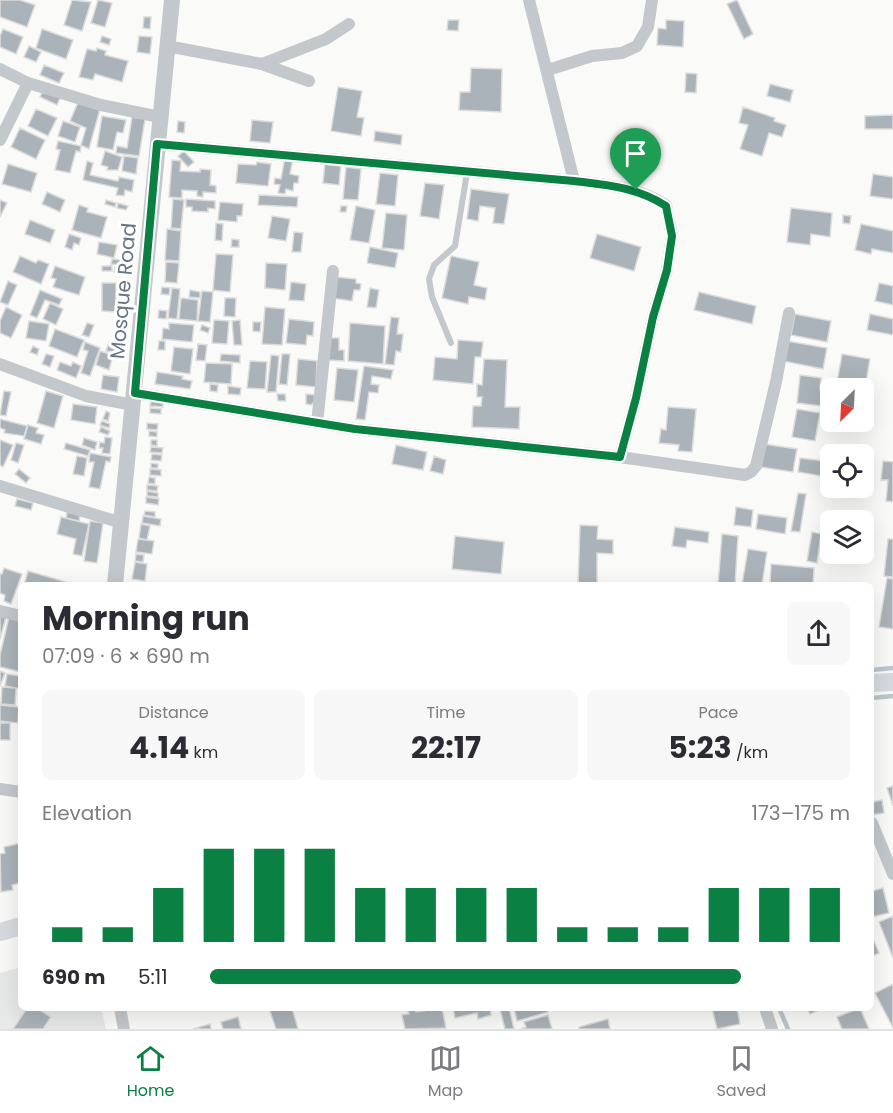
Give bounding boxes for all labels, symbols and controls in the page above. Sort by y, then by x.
pin [610,128,661,190]
icon: arrive [619,137,652,170]
street label: Mosque Road [103,222,143,360]
north arrow [820,378,874,432]
map controls [820,378,874,564]
button: locate [820,444,874,498]
button: layers [820,510,874,564]
text: Morning run [42,595,250,642]
button: share [787,602,850,665]
text: 07:09 · 6 × 690 m [42,642,210,670]
text: Distance [139,701,209,724]
text: Time [426,701,465,724]
text: Pace [698,701,738,724]
text: 4.14 [129,726,189,769]
text: 22:17 [411,726,481,769]
text: 5:23 [668,726,732,769]
text: km [189,741,218,764]
text: /km [732,741,768,764]
text: Elevation [42,799,132,827]
text: 173–175 m [752,799,850,827]
text: 690 m [42,963,106,991]
text: 5:11 [138,963,168,991]
tab: Home [127,1042,174,1103]
tab: Map [428,1042,463,1103]
tab: Saved [716,1042,766,1103]

